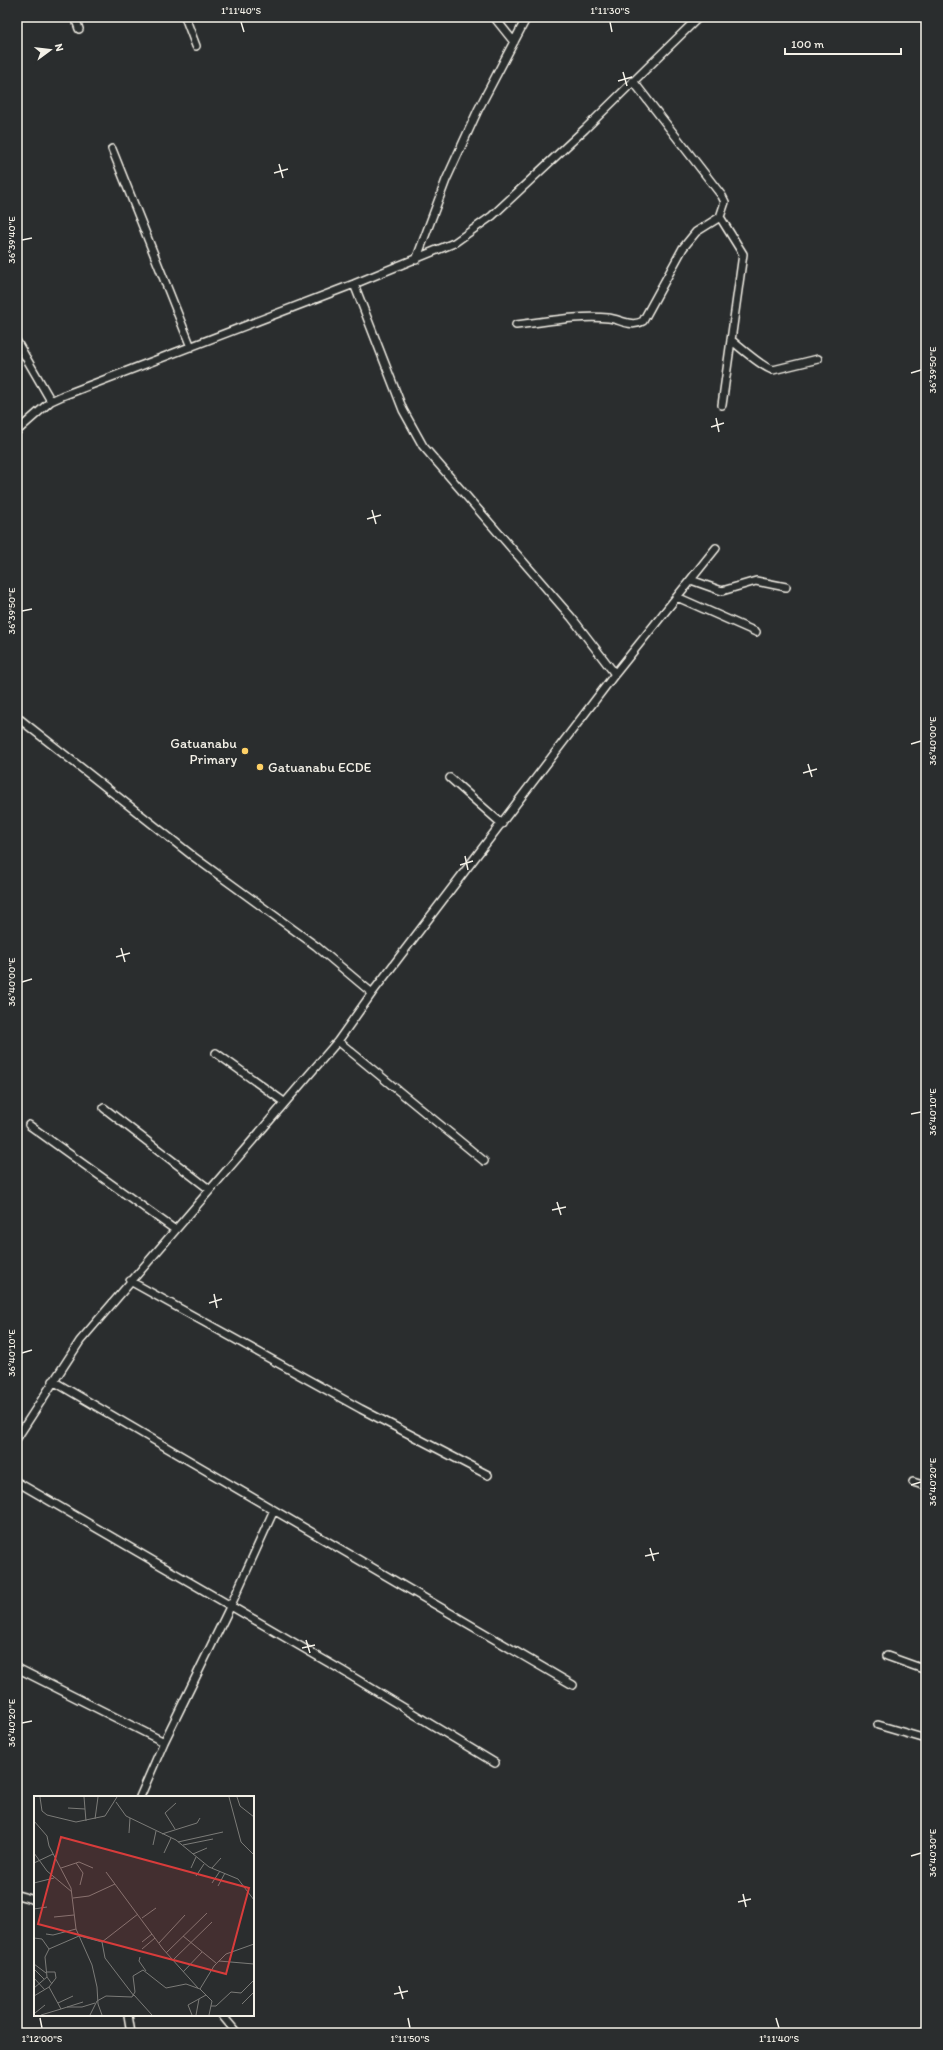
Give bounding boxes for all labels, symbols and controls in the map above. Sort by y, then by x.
text: 1°11'40"S [221,4,261,17]
text: 1°11'30"S [590,4,630,17]
north arrow [30,30,70,70]
scale bar [785,30,901,56]
text: 100 m [791,37,824,51]
text: N [52,42,66,53]
text: 36°39'40"E [5,216,18,264]
text: 36°39'50"E [926,346,939,393]
text: 36°39'50"E [5,587,18,634]
text: 36°40'00"E [926,716,939,766]
place label: Gatuanabu Primary [170,735,237,768]
marker: Gatuanabu Primary [240,746,250,756]
place label: Gatuanabu ECDE [268,759,372,776]
marker: Gatuanabu ECDE [255,762,265,772]
text: 36°40'00"E [5,957,18,1007]
text: 36°40'10"E [926,1088,939,1136]
text: 36°40'10"E [5,1329,18,1377]
text: 36°40'20"E [926,1457,939,1506]
text: 36°40'20"E [5,1698,18,1747]
inset map [34,1796,254,2016]
text: 36°40'30"E [926,1828,939,1877]
text: 1°12'00"S [22,2032,63,2045]
text: 1°11'50"S [390,2032,430,2045]
text: 1°11'40"S [759,2032,799,2045]

